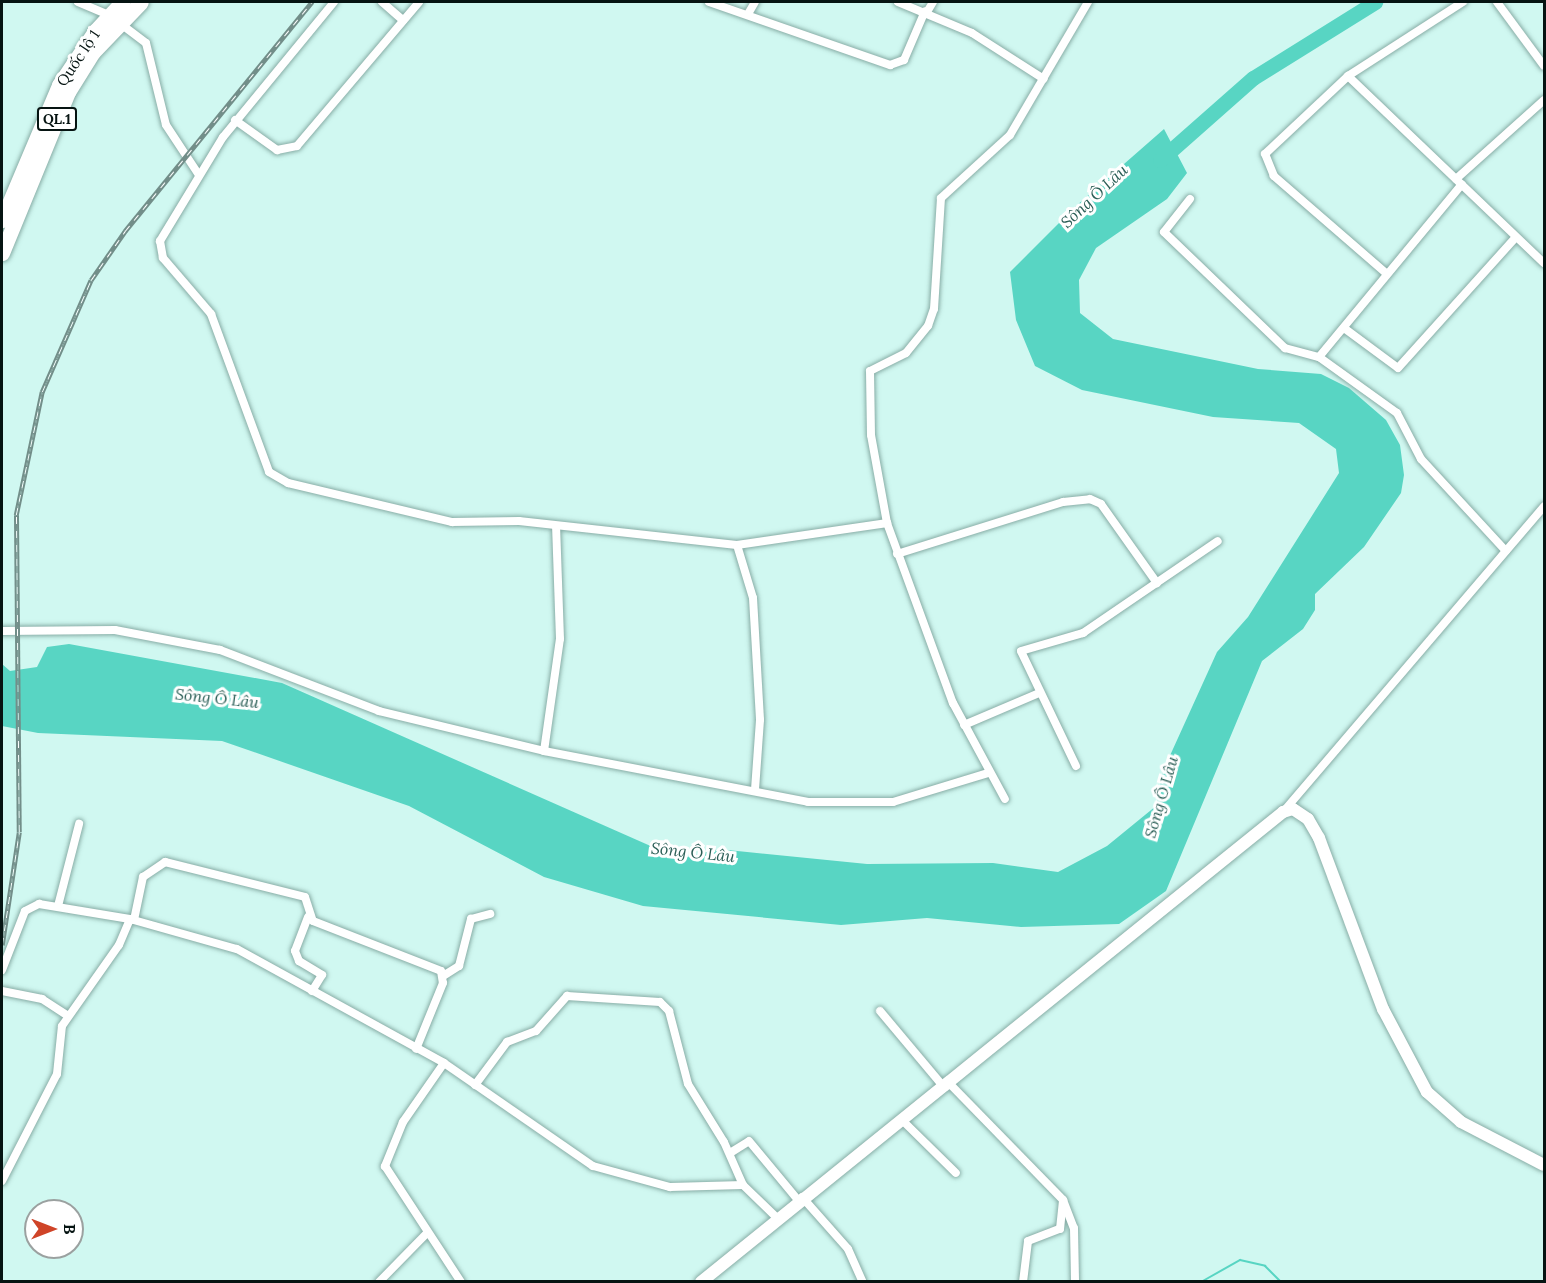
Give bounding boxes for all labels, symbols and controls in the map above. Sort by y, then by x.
street label: Quốc lộ 1 [53,26,103,90]
road number: QL.1 [36,108,78,130]
water label: Sông Ô Lâu [1057,160,1131,232]
water label: Sông Ô Lâu [174,684,260,712]
water label: Sông Ô Lâu [1140,754,1182,840]
water label: Sông Ô Lâu [650,838,736,866]
north arrow [24,1199,84,1259]
text: B [60,1224,80,1234]

